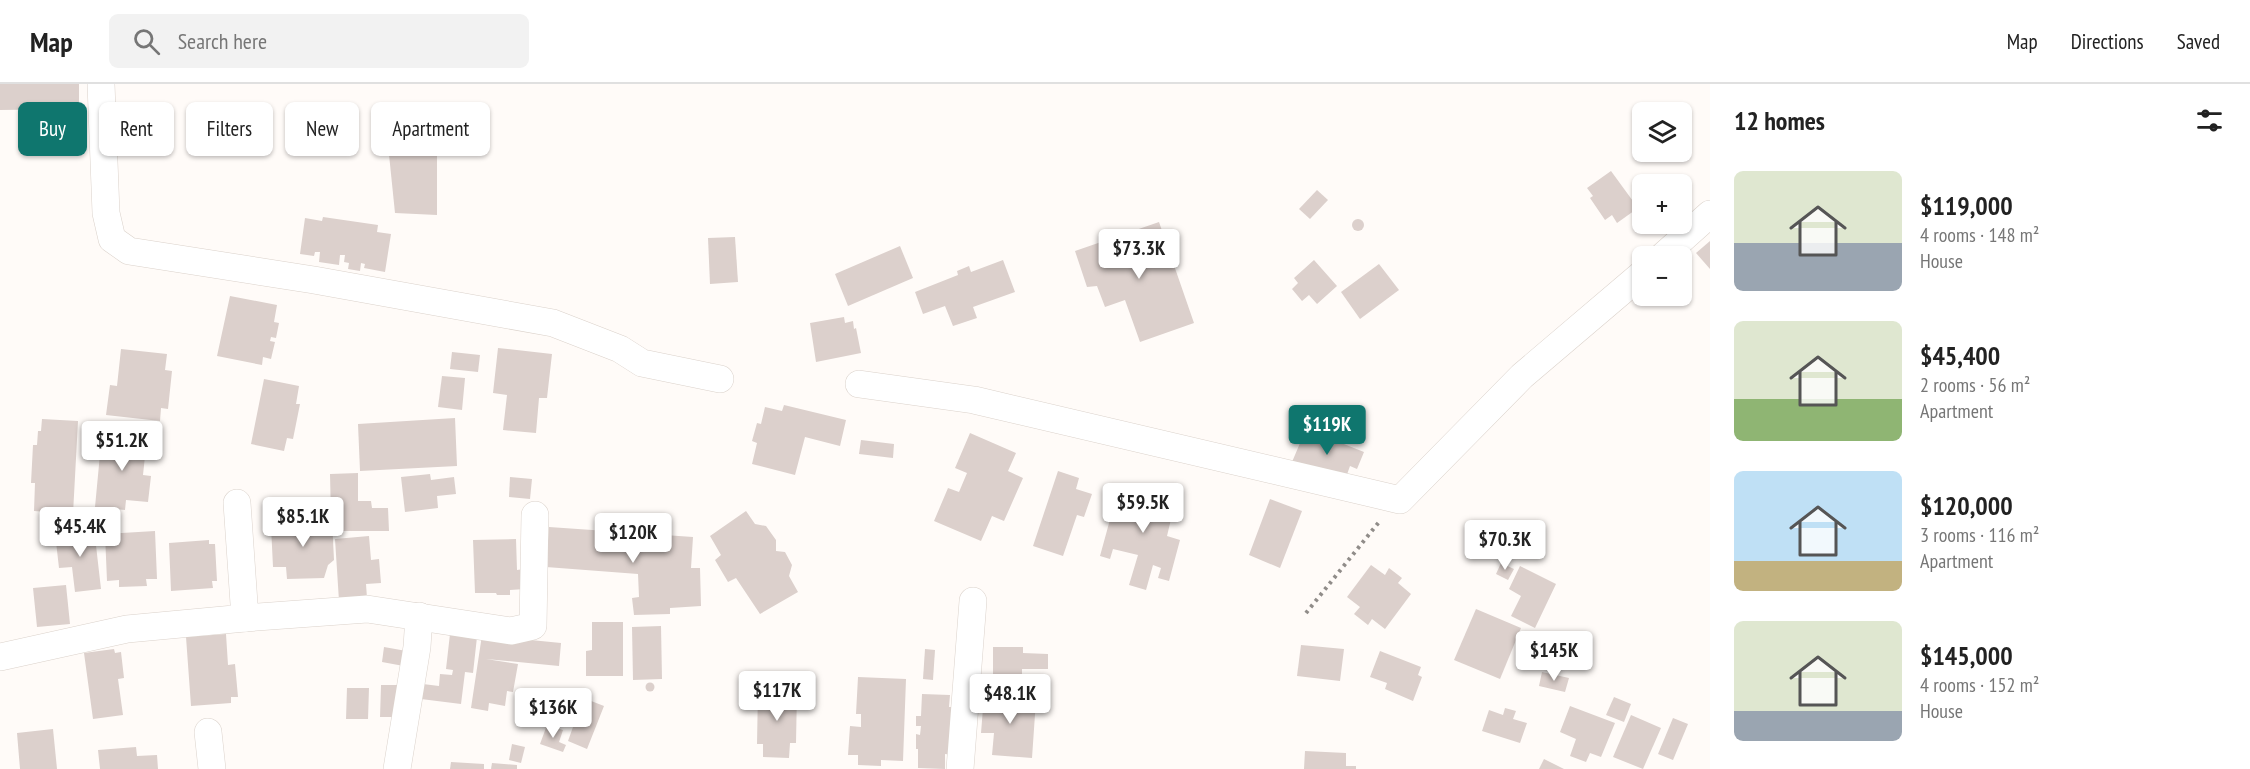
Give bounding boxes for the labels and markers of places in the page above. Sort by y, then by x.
pin: $73.3K [1090,229,1188,280]
pin: $119K [1285,405,1369,456]
pin: $51.2K [73,421,171,472]
pin: $59.5K [1094,483,1192,534]
pin: $85.1K [254,497,352,548]
pin: $45.4K [31,507,129,558]
pin: $120K [591,513,675,564]
pin: $70.3K [1456,520,1554,571]
pin: $145K [1512,631,1596,682]
pin: $117K [735,671,819,722]
pin: $48.1K [961,674,1059,725]
pin: $136K [511,688,595,739]

